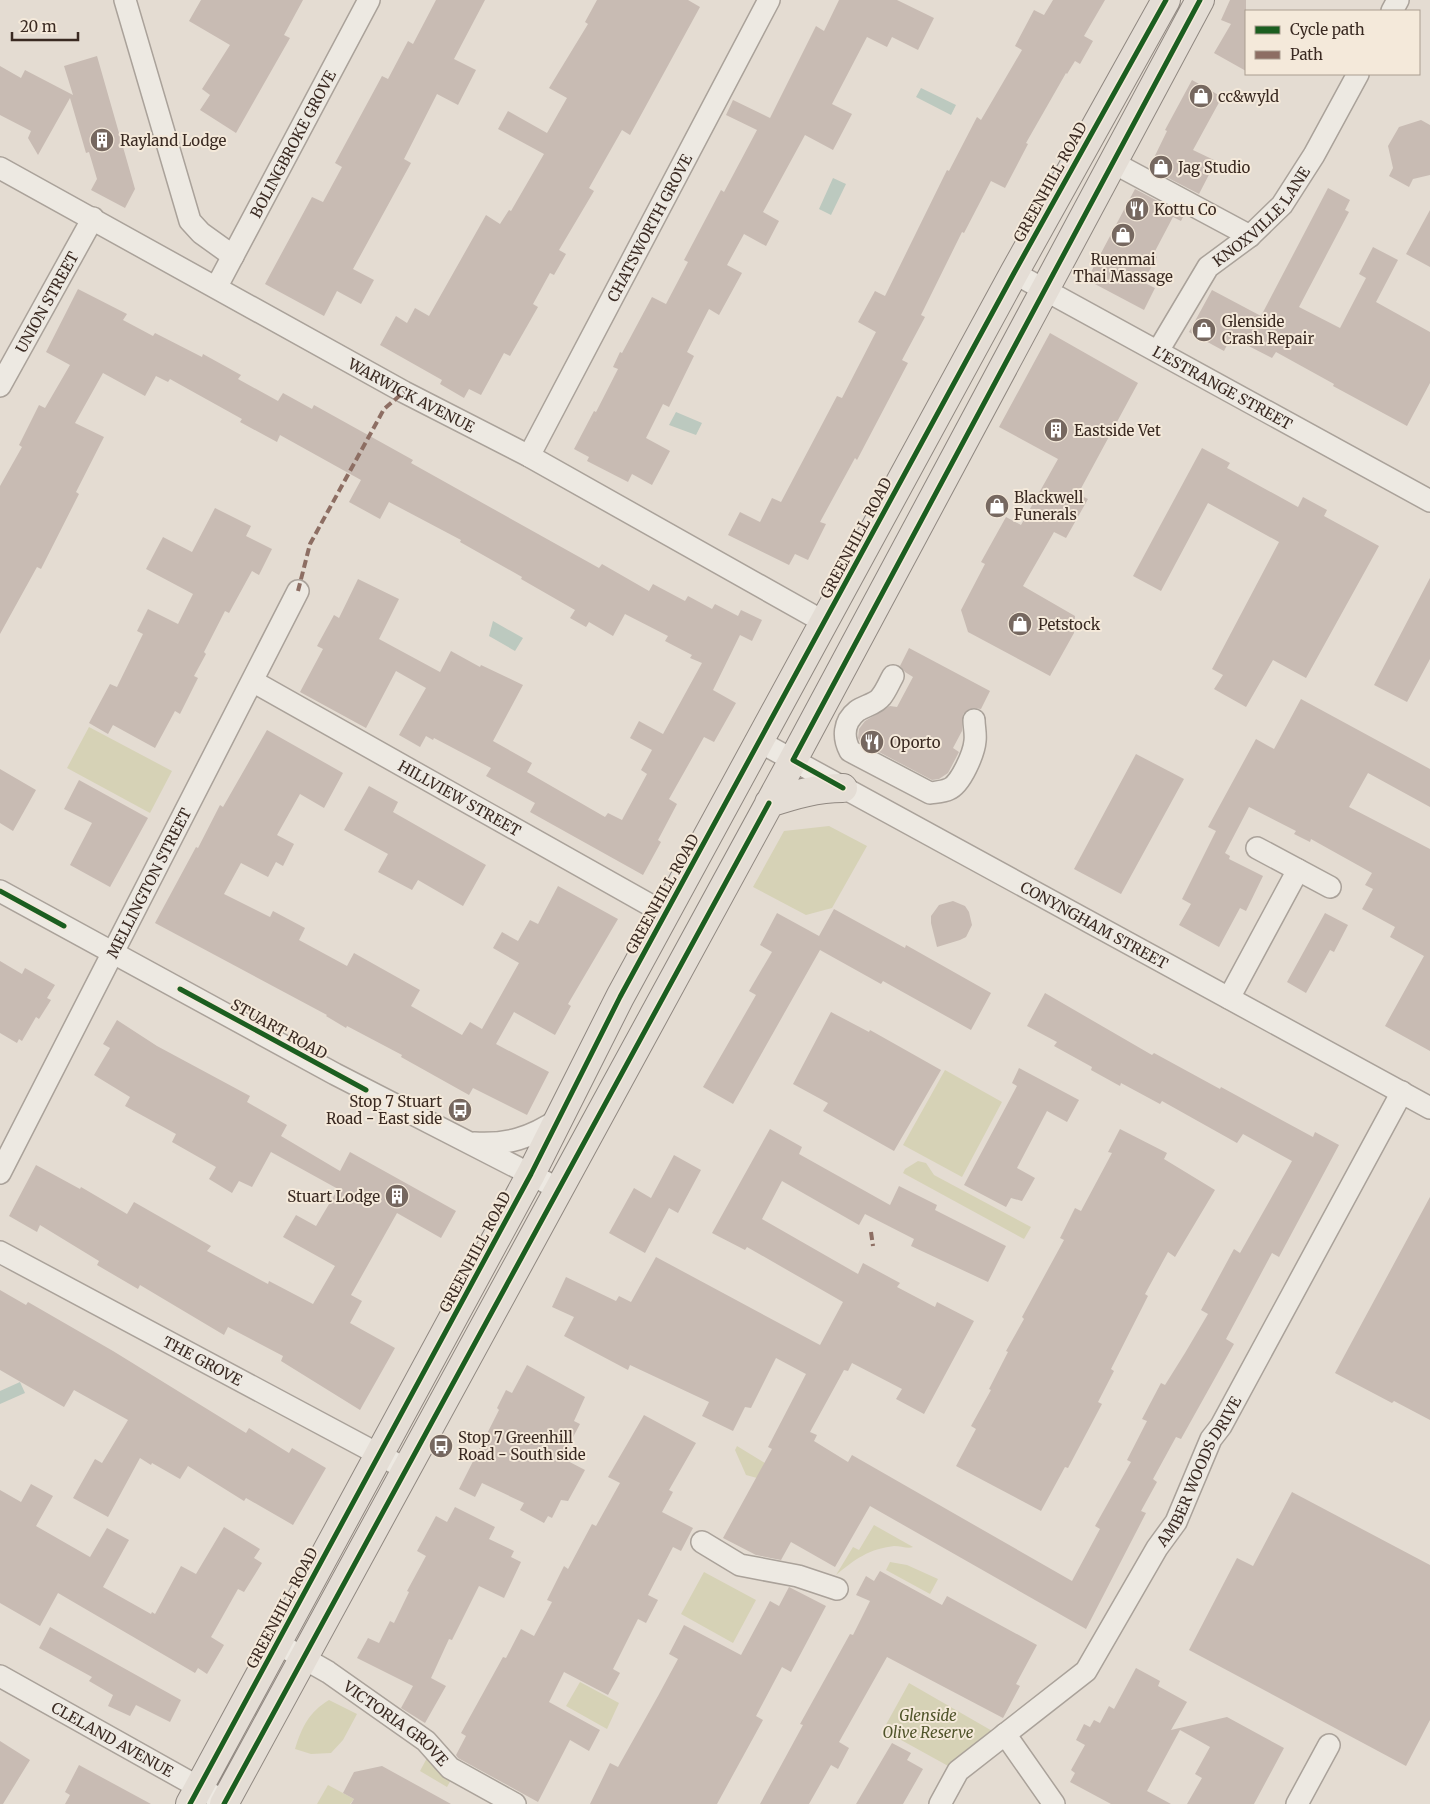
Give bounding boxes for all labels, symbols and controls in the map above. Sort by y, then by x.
scale bar [12,10,79,42]
legend [1245,10,1420,75]
text: 20 m [20,17,57,36]
text: Cycle path [1290,20,1365,39]
text: Path [1290,45,1323,64]
street label: BOLINGBROKE GROVE [246,66,340,221]
shop icon: cc&wyld [1188,83,1214,109]
place label: cc&wyld [1218,87,1279,106]
street label: GREENHILL ROAD [1009,119,1091,245]
building icon: Rayland Lodge [89,127,115,153]
place label: Rayland Lodge [120,131,226,150]
street label: CHATSWORTH GROVE [603,150,696,305]
shop icon: Jag Studio [1148,154,1174,180]
place label: Jag Studio [1177,158,1251,177]
street label: KNOXVILLE LANE [1209,162,1314,270]
restaurant icon: Kottu Co [1124,196,1150,222]
place label: Kottu Co [1154,200,1217,219]
shop icon: Ruenmai Thai Massage [1110,222,1136,248]
street label: UNION STREET [11,248,82,356]
place label: Ruenmai Thai Massage [1073,250,1173,286]
place label: Glenside Crash Repair [1222,312,1314,348]
shop icon: Glenside Crash Repair [1191,317,1217,343]
street label: L'ESTRANGE STREET [1150,341,1296,434]
street label: WARWICK AVENUE [344,353,478,436]
building icon: Eastside Vet [1043,417,1069,443]
place label: Eastside Vet [1074,421,1161,440]
street label: GREENHILL ROAD [816,474,896,602]
place label: Blackwell Funerals [1014,488,1084,524]
shop icon: Blackwell Funerals [984,493,1010,519]
shop icon: Petstock [1007,611,1033,637]
place label: Petstock [1038,615,1101,634]
restaurant icon: Oporto [859,729,885,755]
place label: Oporto [890,733,941,752]
street label: HILLVIEW STREET [395,756,525,840]
street label: MELLINGTON STREET [102,804,195,961]
street label: GREENHILL ROAD [621,831,703,957]
street label: CONYNGHAM STREET [1017,877,1172,973]
street label: STUART ROAD [227,995,331,1063]
place label: Stop 7 Stuart Road - East side [326,1092,442,1128]
bus stop icon: Stop 7 Stuart Road - East side [447,1097,473,1123]
building icon: Stuart Lodge [384,1183,410,1209]
place label: Stuart Lodge [287,1187,380,1206]
street label: GREENHILL ROAD [435,1188,515,1316]
street label: THE GROVE [160,1331,246,1390]
street label: AMBER WOODS DRIVE [1151,1392,1245,1551]
place label: Stop 7 Greenhill Road - South side [458,1428,586,1464]
bus stop icon: Stop 7 Greenhill Road - South side [428,1433,454,1459]
street label: GREENHILL ROAD [242,1544,322,1672]
street label: VICTORIA GROVE [339,1676,453,1770]
street label: CLELAND AVENUE [48,1697,177,1781]
park label: Glenside Olive Reserve [883,1706,974,1742]

